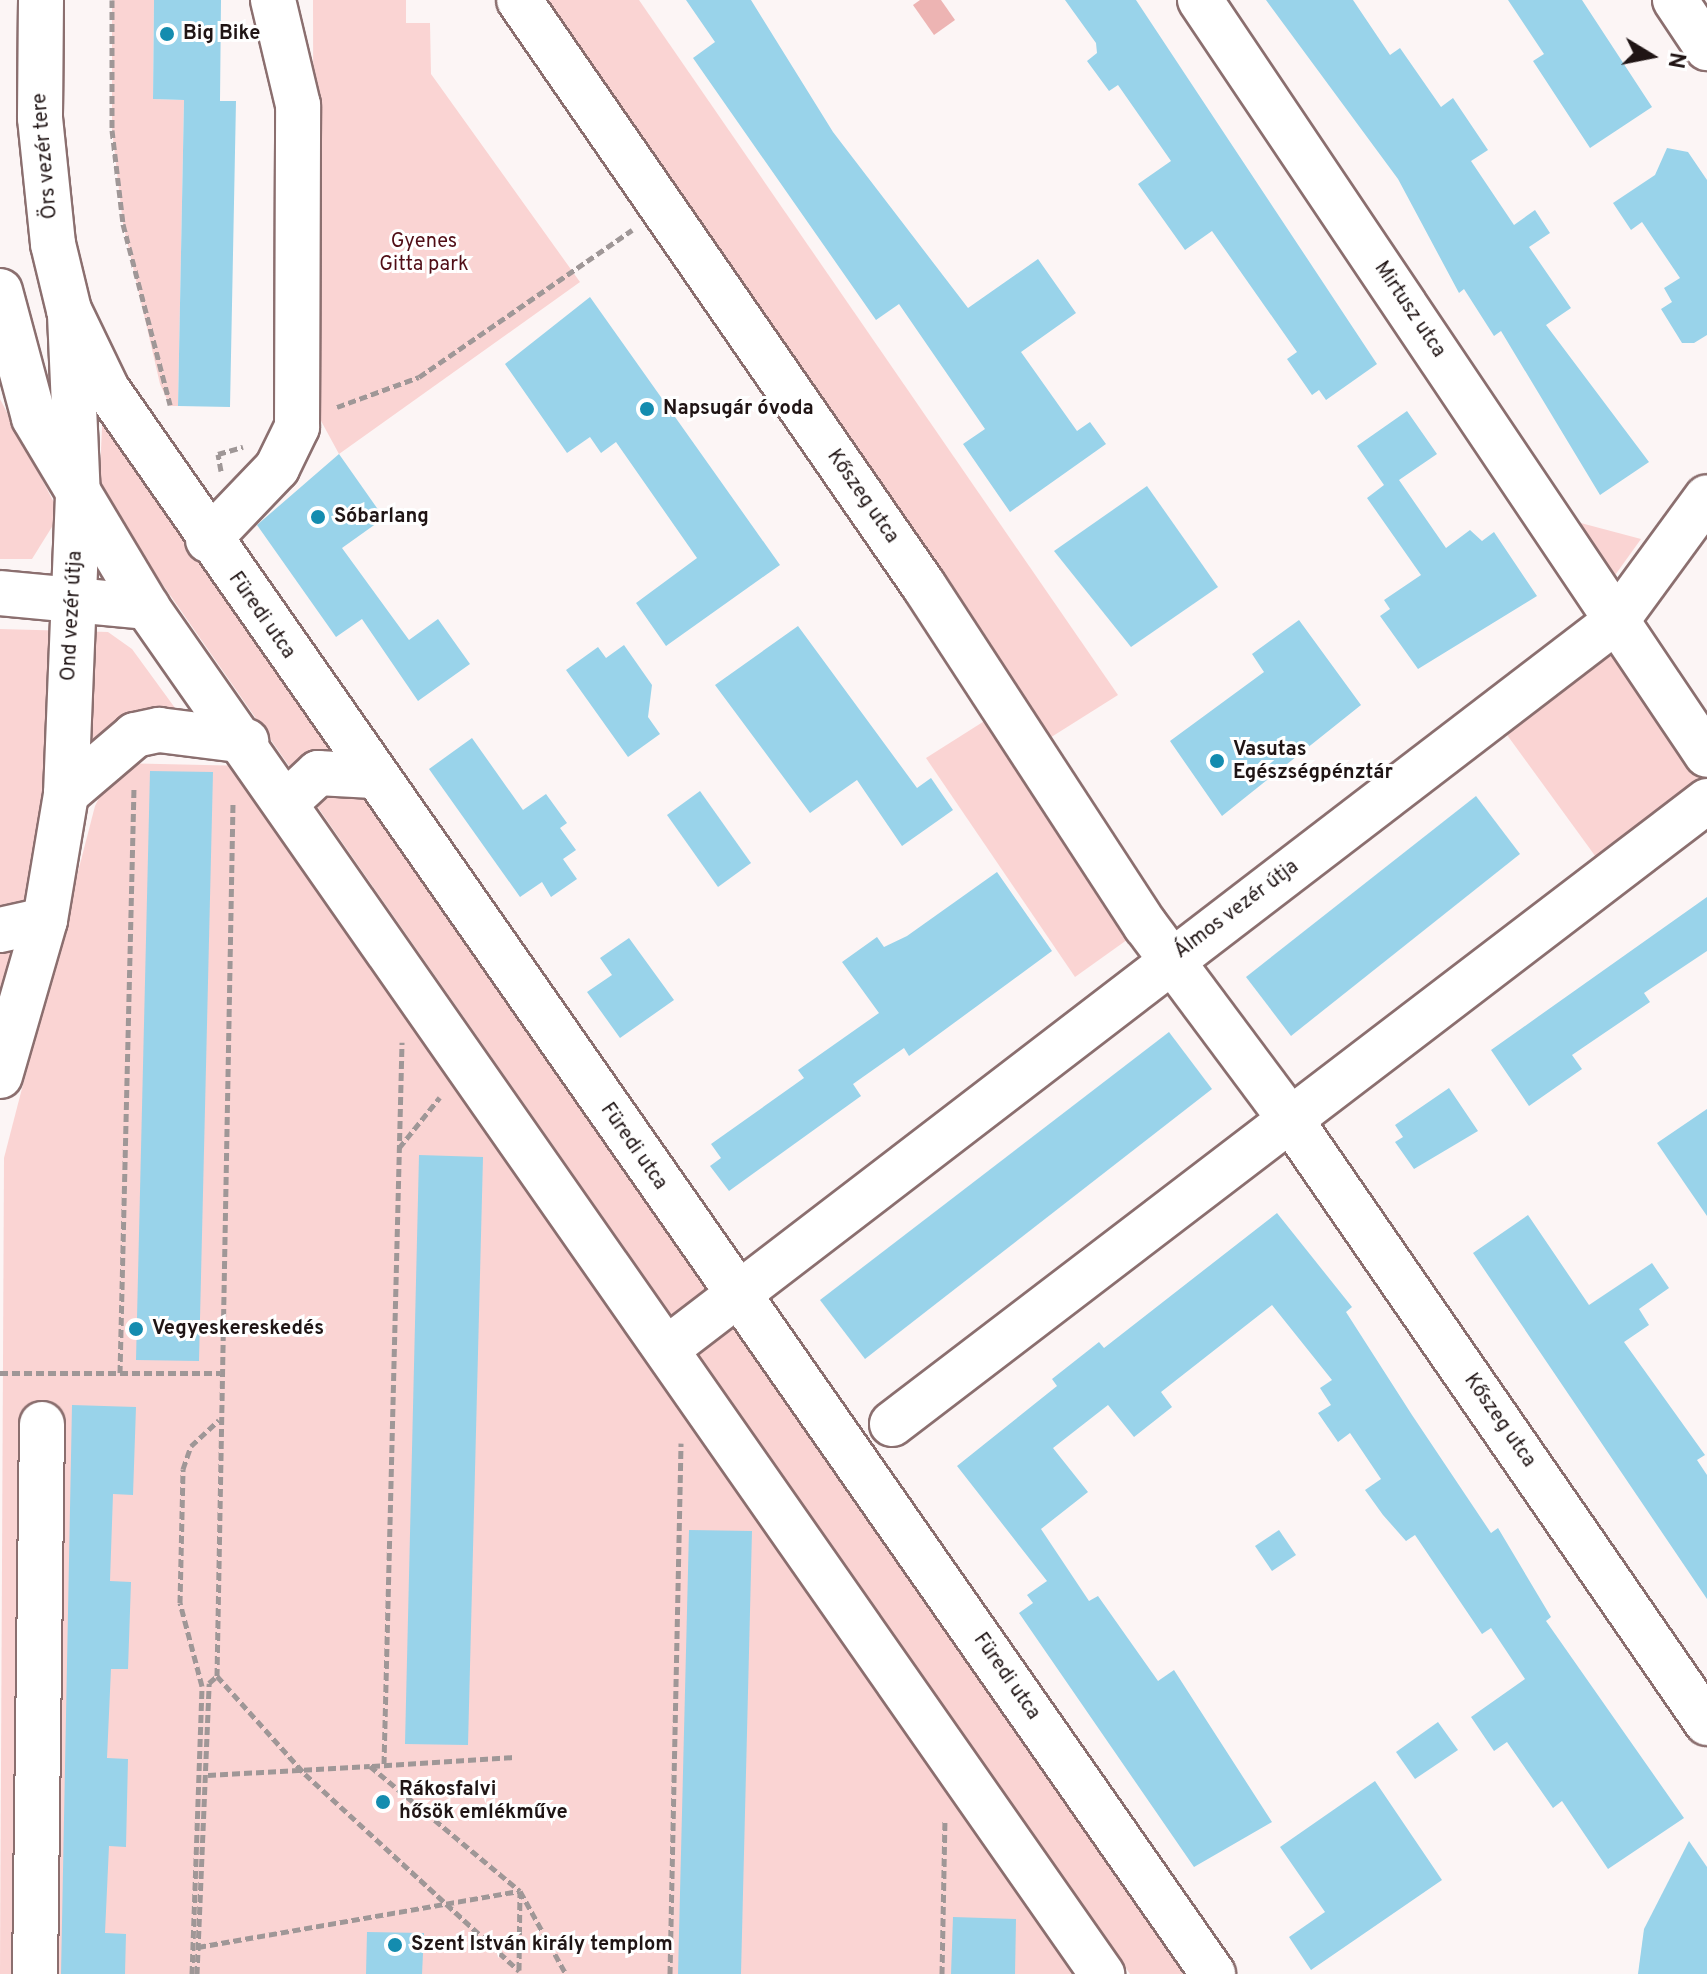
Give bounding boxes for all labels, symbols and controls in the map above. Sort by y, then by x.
north arrow [1611,16,1691,96]
place label: Big Bike [183,22,260,46]
marker: Big Bike [158,25,176,43]
text: N [1660,50,1690,70]
street label: Örs vezér tere [29,92,63,220]
park label: Gyenes Gitta park [379,231,469,278]
street label: Mirtusz utca [1368,257,1450,363]
place label: Napsugár óvoda [663,397,814,421]
marker: Napsugár óvoda [638,400,656,418]
street label: Kőszeg utca [821,446,903,548]
place label: Sóbarlang [334,505,429,529]
marker: Sóbarlang [309,508,327,526]
street label: Ond vezér útja [58,550,88,682]
street label: Füredi utca [222,568,300,664]
place label: Vasutas Egészségpénztár [1233,738,1393,785]
marker: Vasutas Egészségpénztár [1208,752,1226,770]
street label: Álmos vezér útja [1170,855,1304,965]
street label: Füredi utca [594,1099,672,1195]
place label: Vegyeskereskedés [152,1317,324,1341]
marker: Vegyeskereskedés [127,1320,145,1338]
street label: Kőszeg utca [1458,1370,1540,1472]
street label: Füredi utca [967,1629,1045,1725]
place label: Rákosfalvi hősök emlékműve [399,1778,568,1825]
marker: Rákosfalvi hősök emlékműve [374,1793,392,1811]
place label: Szent István király templom [411,1933,673,1957]
marker: Szent István király templom [386,1936,404,1954]

